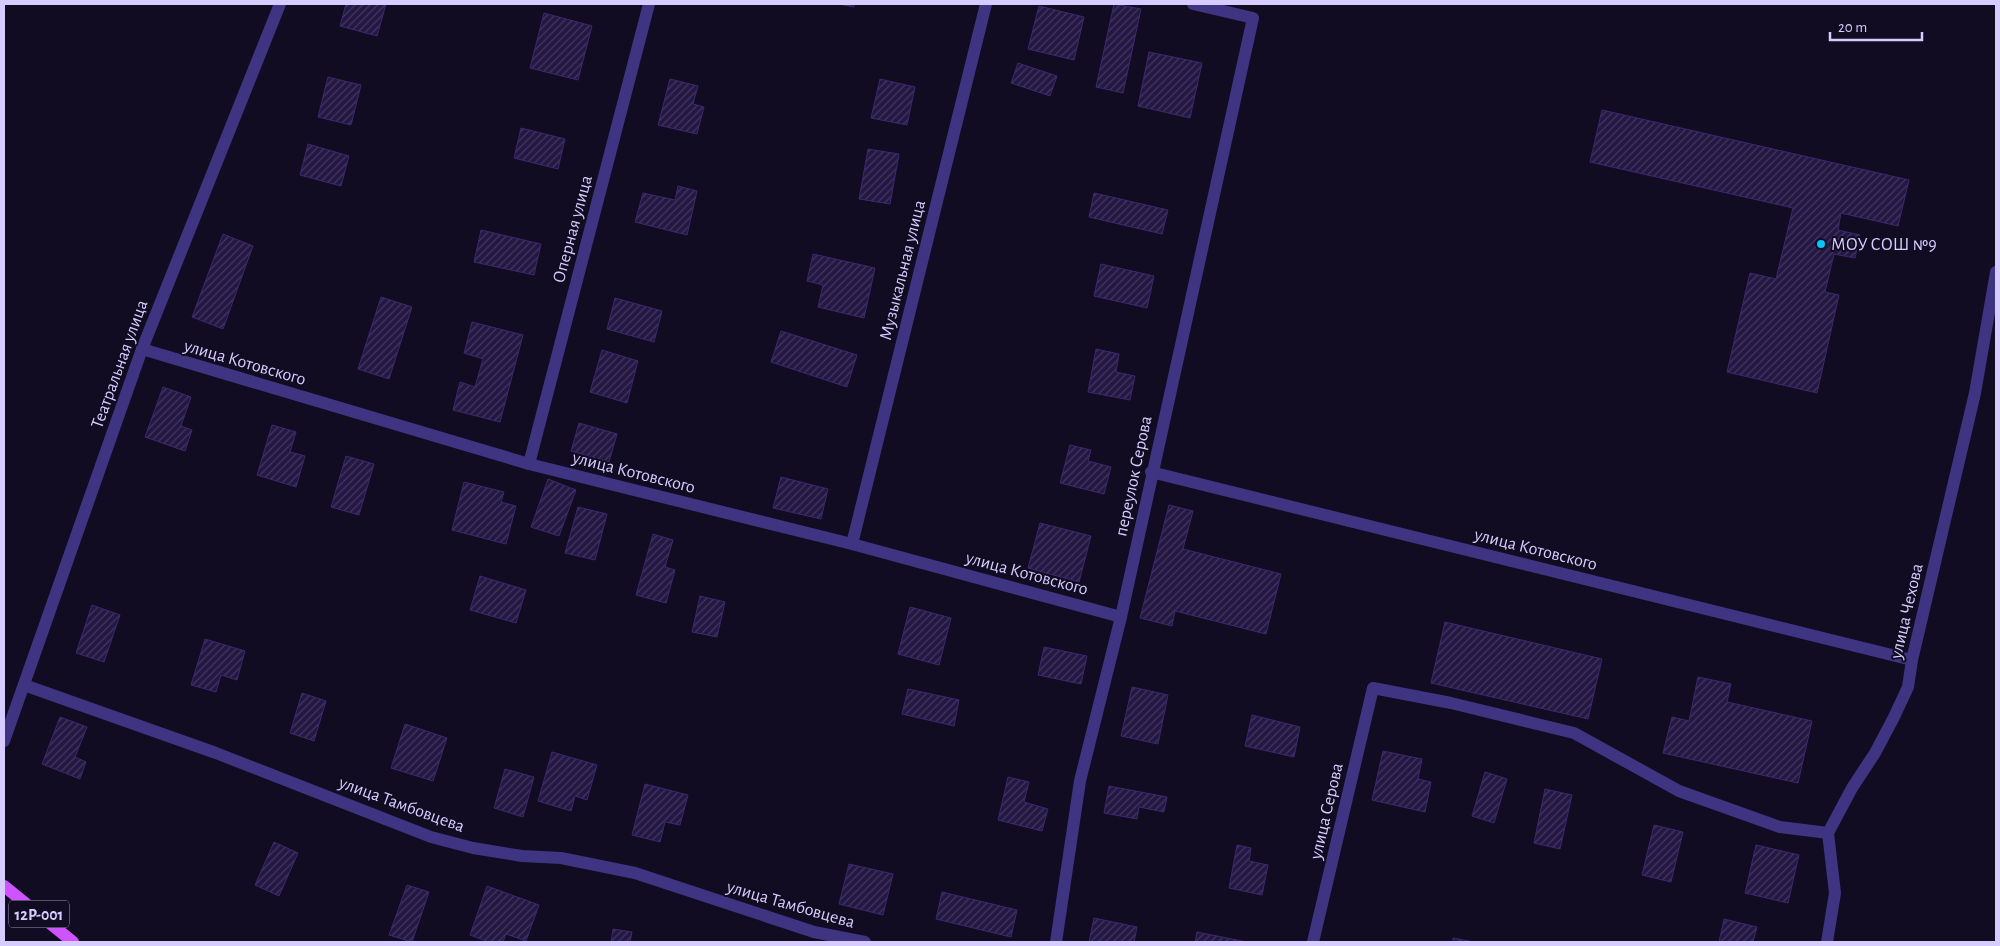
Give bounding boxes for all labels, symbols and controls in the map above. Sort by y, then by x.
scale bar [1830,10,1922,42]
text: 20 m [1838,20,1867,35]
street label: Оперная улица [550,173,596,285]
street label: Музыкальная улица [877,198,929,342]
place label: МОУ СОШ №9 [1831,236,1937,254]
marker: МОУ СОШ №9 [1815,238,1827,250]
street label: Театральная улица [88,298,151,431]
street label: улица Котовского [181,337,308,389]
street label: переулок Серова [1112,414,1156,538]
street label: улица Котовского [570,449,697,497]
street label: улица Котовского [1472,526,1599,574]
street label: улица Котовского [963,549,1090,599]
street label: улица Чехова [1887,562,1927,662]
street label: улица Серова [1307,761,1347,862]
street label: улица Тамбовцева [335,773,467,836]
street label: улица Тамбовцева [724,877,857,932]
road number: 12Р-001 [9,901,69,928]

